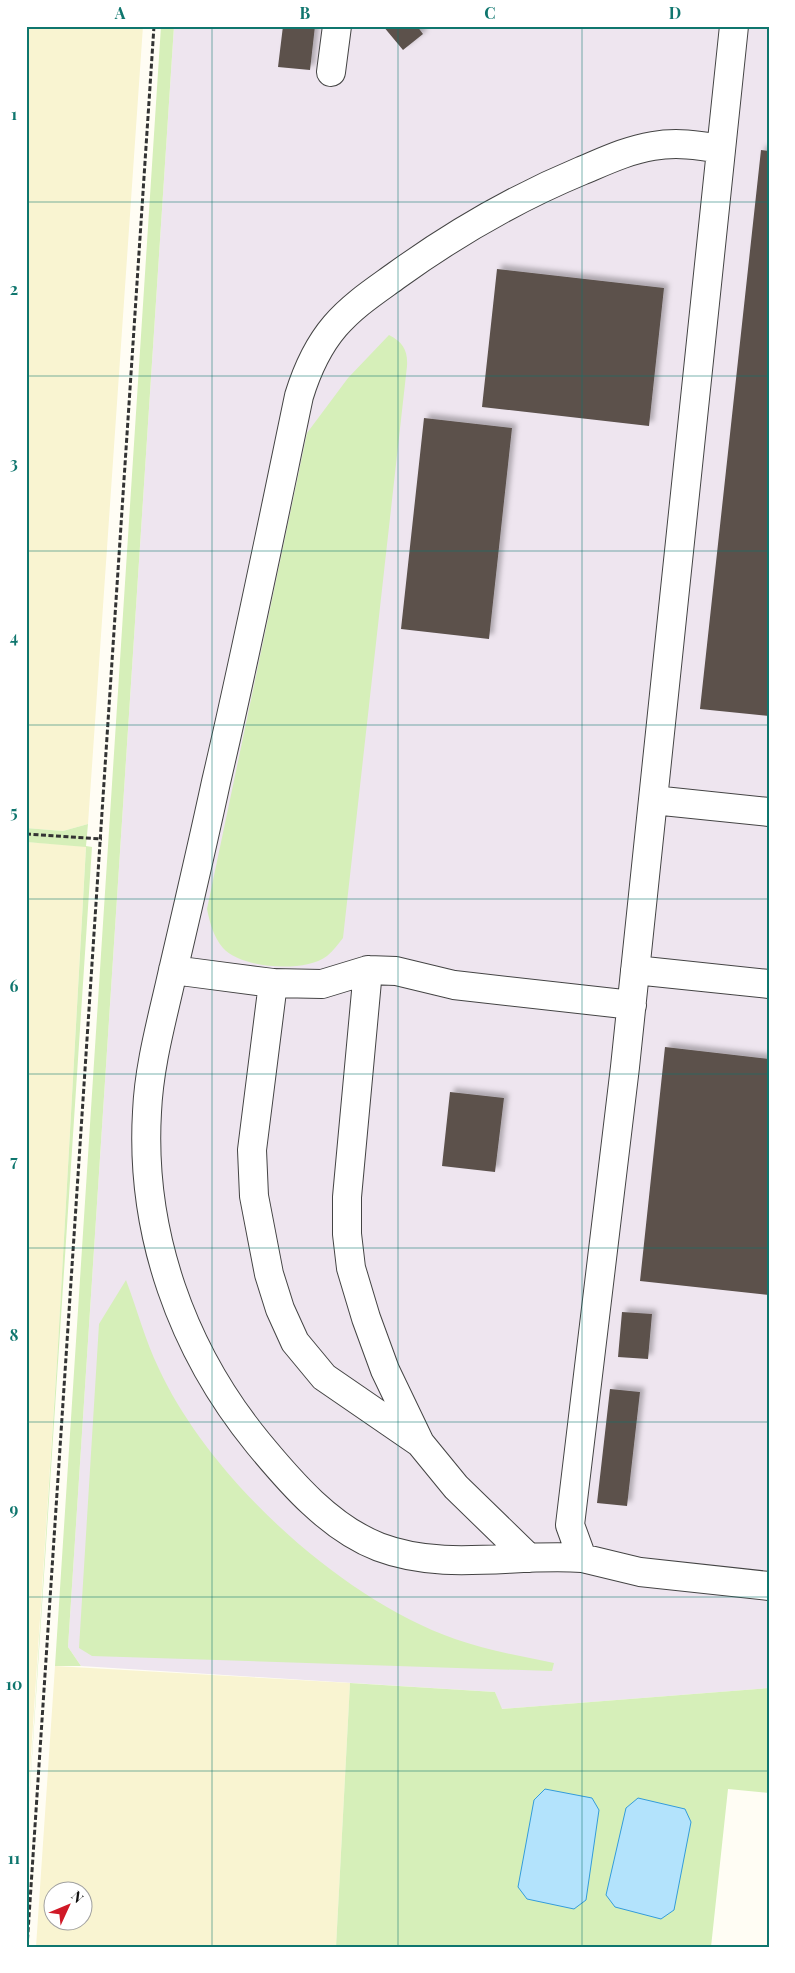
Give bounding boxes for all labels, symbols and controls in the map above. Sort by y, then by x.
text: A [114,2,126,23]
text: B [300,2,311,23]
text: C [484,2,496,23]
text: D [669,2,681,23]
text: 1 [11,103,17,124]
text: 2 [10,278,18,299]
text: 3 [10,452,18,473]
text: 4 [10,626,18,647]
text: 5 [10,801,18,822]
text: 6 [10,975,19,996]
text: 7 [10,1150,18,1171]
text: 8 [10,1324,19,1345]
text: 9 [10,1498,19,1519]
text: 10 [6,1673,22,1694]
text: 11 [8,1847,20,1868]
north arrow [42,1880,92,1930]
text: N [67,1886,88,1907]

